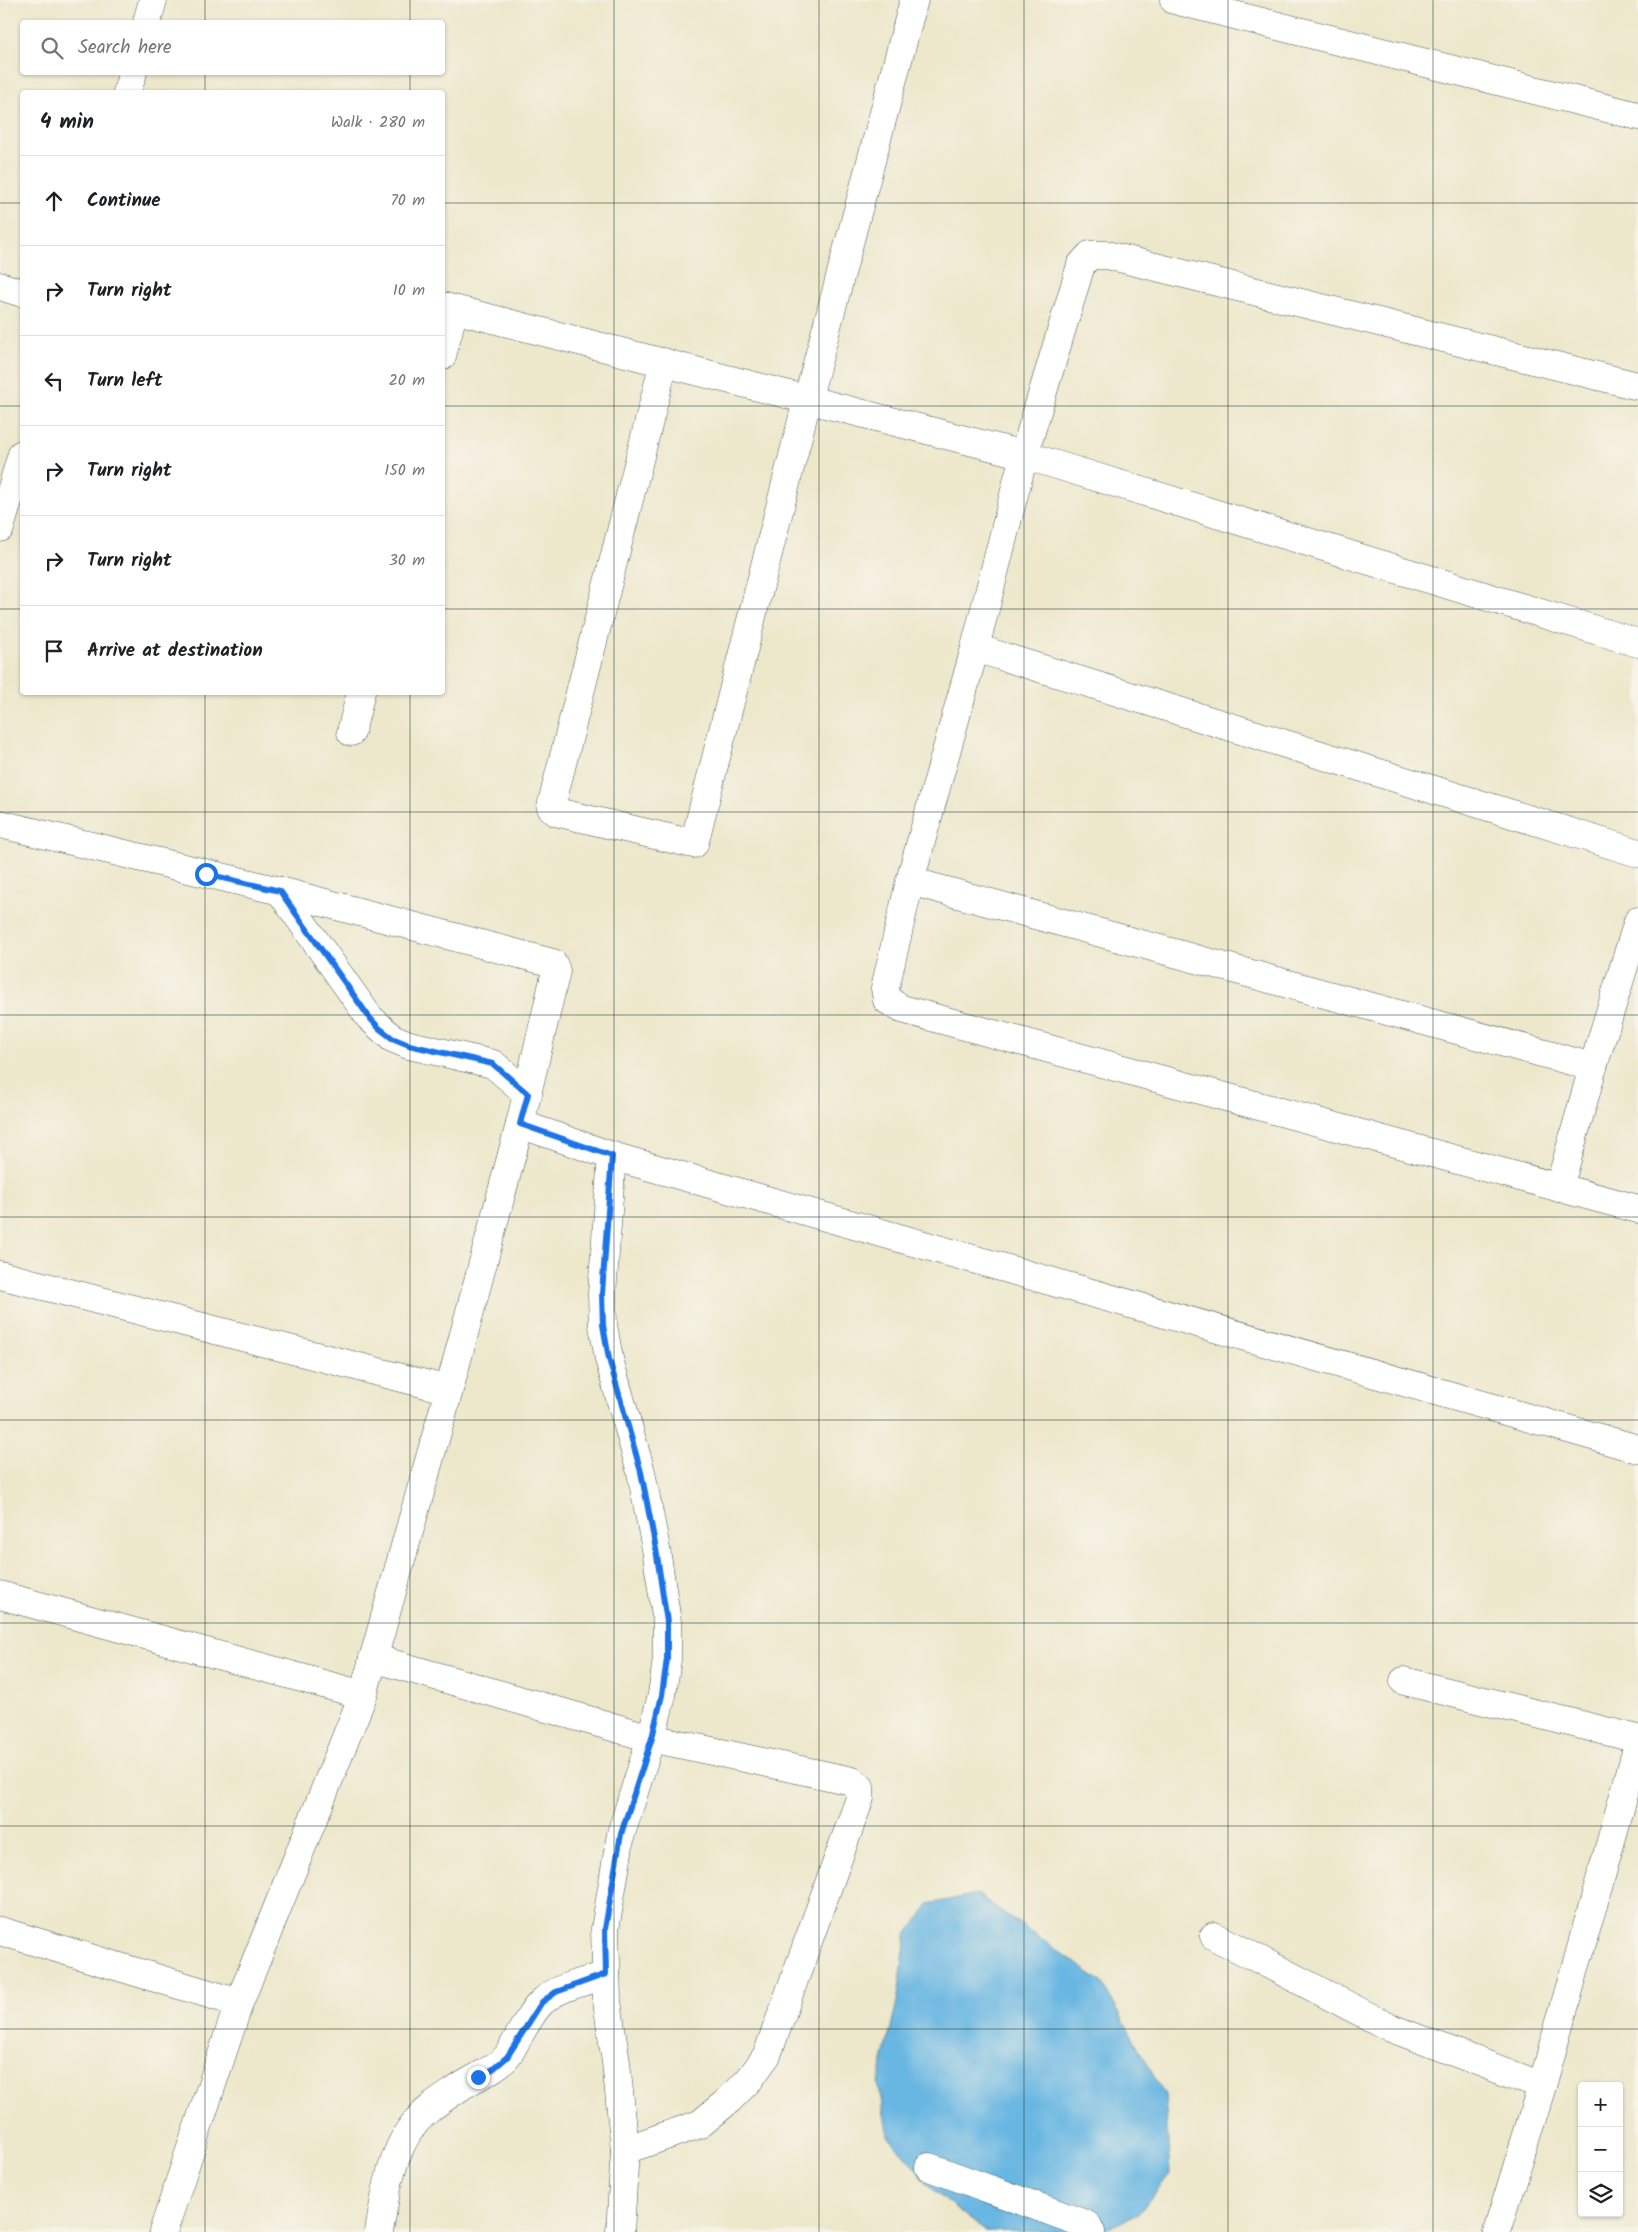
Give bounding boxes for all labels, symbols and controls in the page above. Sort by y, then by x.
search box [20,20,445,75]
text: Search here [78,33,172,63]
icon: search [38,34,66,62]
text: 4 min [40,106,94,139]
text: Walk · 280 m [331,110,425,135]
text: Continue [87,186,160,216]
icon: ahead [40,187,68,215]
text: 70 m [390,188,425,213]
text: Turn right [87,276,172,306]
icon: right [40,277,68,305]
text: 10 m [393,278,425,303]
text: Turn left [87,366,162,396]
icon: left [40,367,68,395]
text: 20 m [389,368,425,393]
text: Turn right [87,456,172,486]
icon: right [40,457,68,485]
text: 150 m [384,458,425,483]
text: Turn right [87,546,172,576]
icon: right [40,547,68,575]
text: 30 m [389,548,425,573]
text: Arrive at destination [87,636,263,666]
icon: arrive [40,637,68,665]
route start [195,863,218,886]
route end [467,2066,490,2089]
map controls [1578,2082,1623,2217]
button: + [1578,2082,1623,2127]
button: − [1578,2127,1623,2172]
button: layers [1578,2172,1623,2217]

